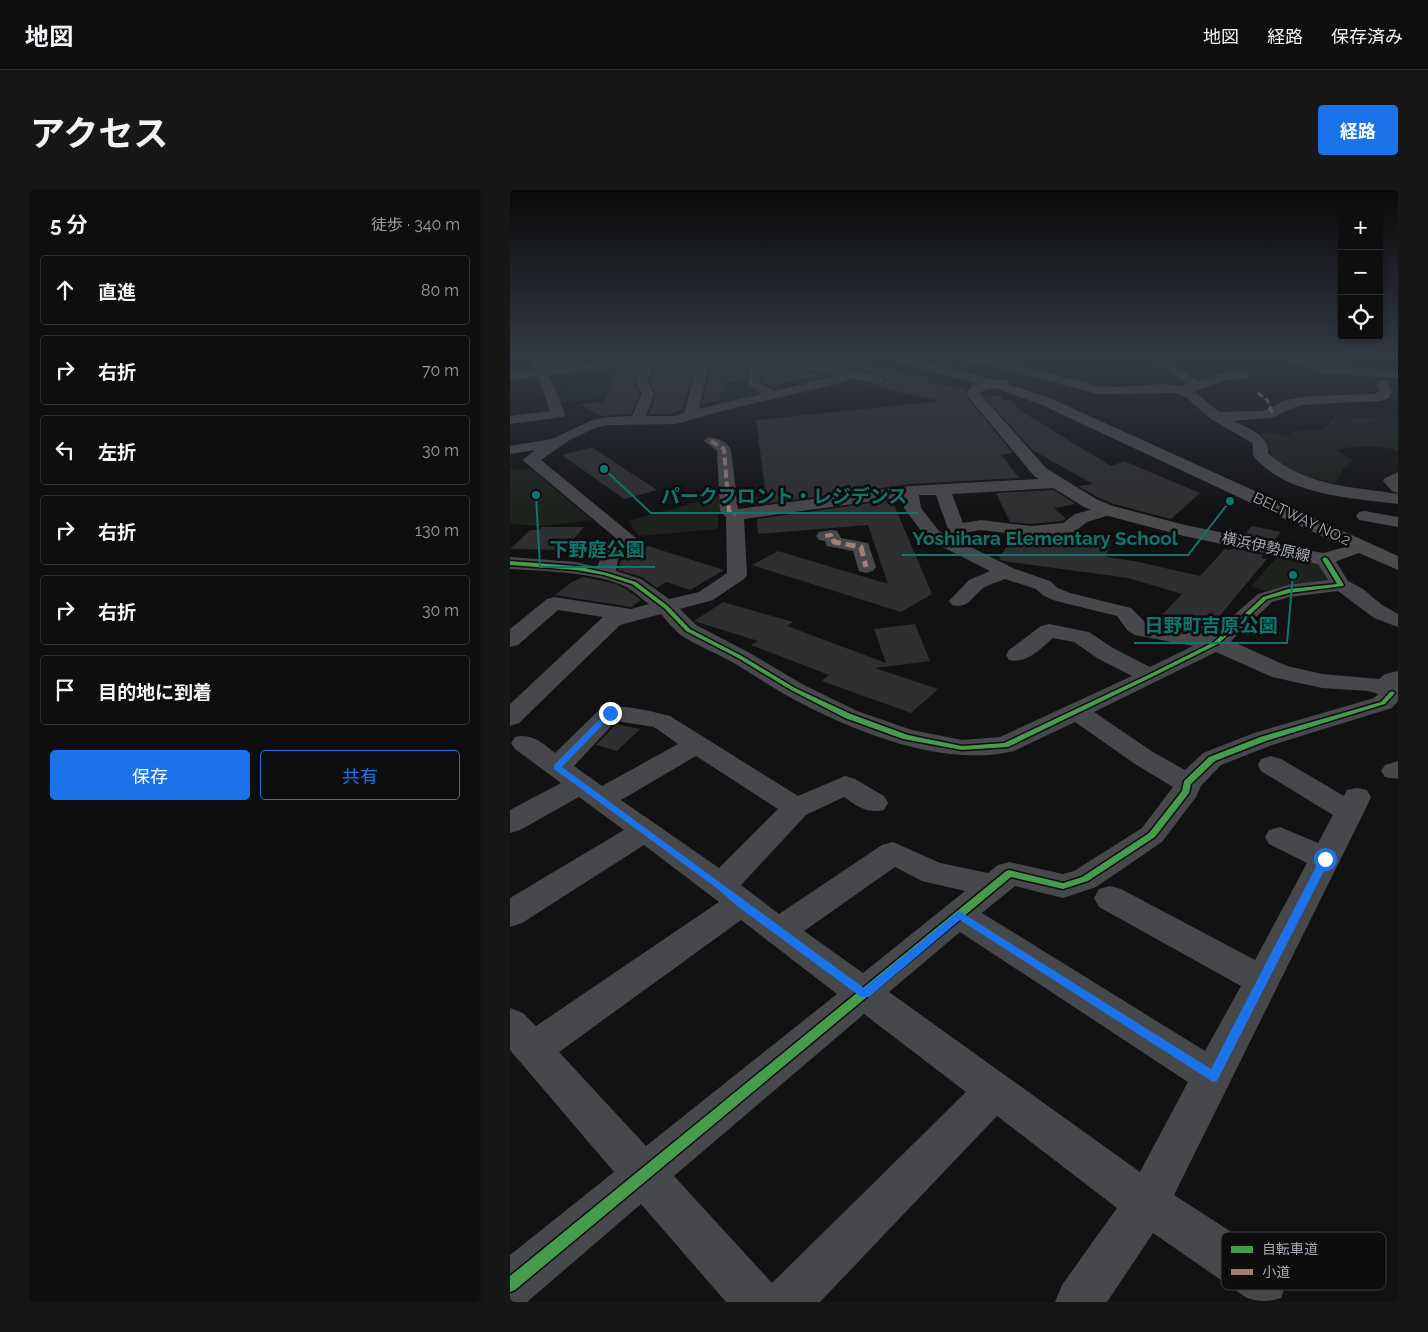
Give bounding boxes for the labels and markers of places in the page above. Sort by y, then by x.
callout: パークフロント・レジデンス [651,479,918,513]
callout: Yoshihara Elementary School [902,521,1188,555]
callout: 下野庭公園 [540,533,655,567]
callout: 日野町吉原公園 [1134,609,1287,643]

